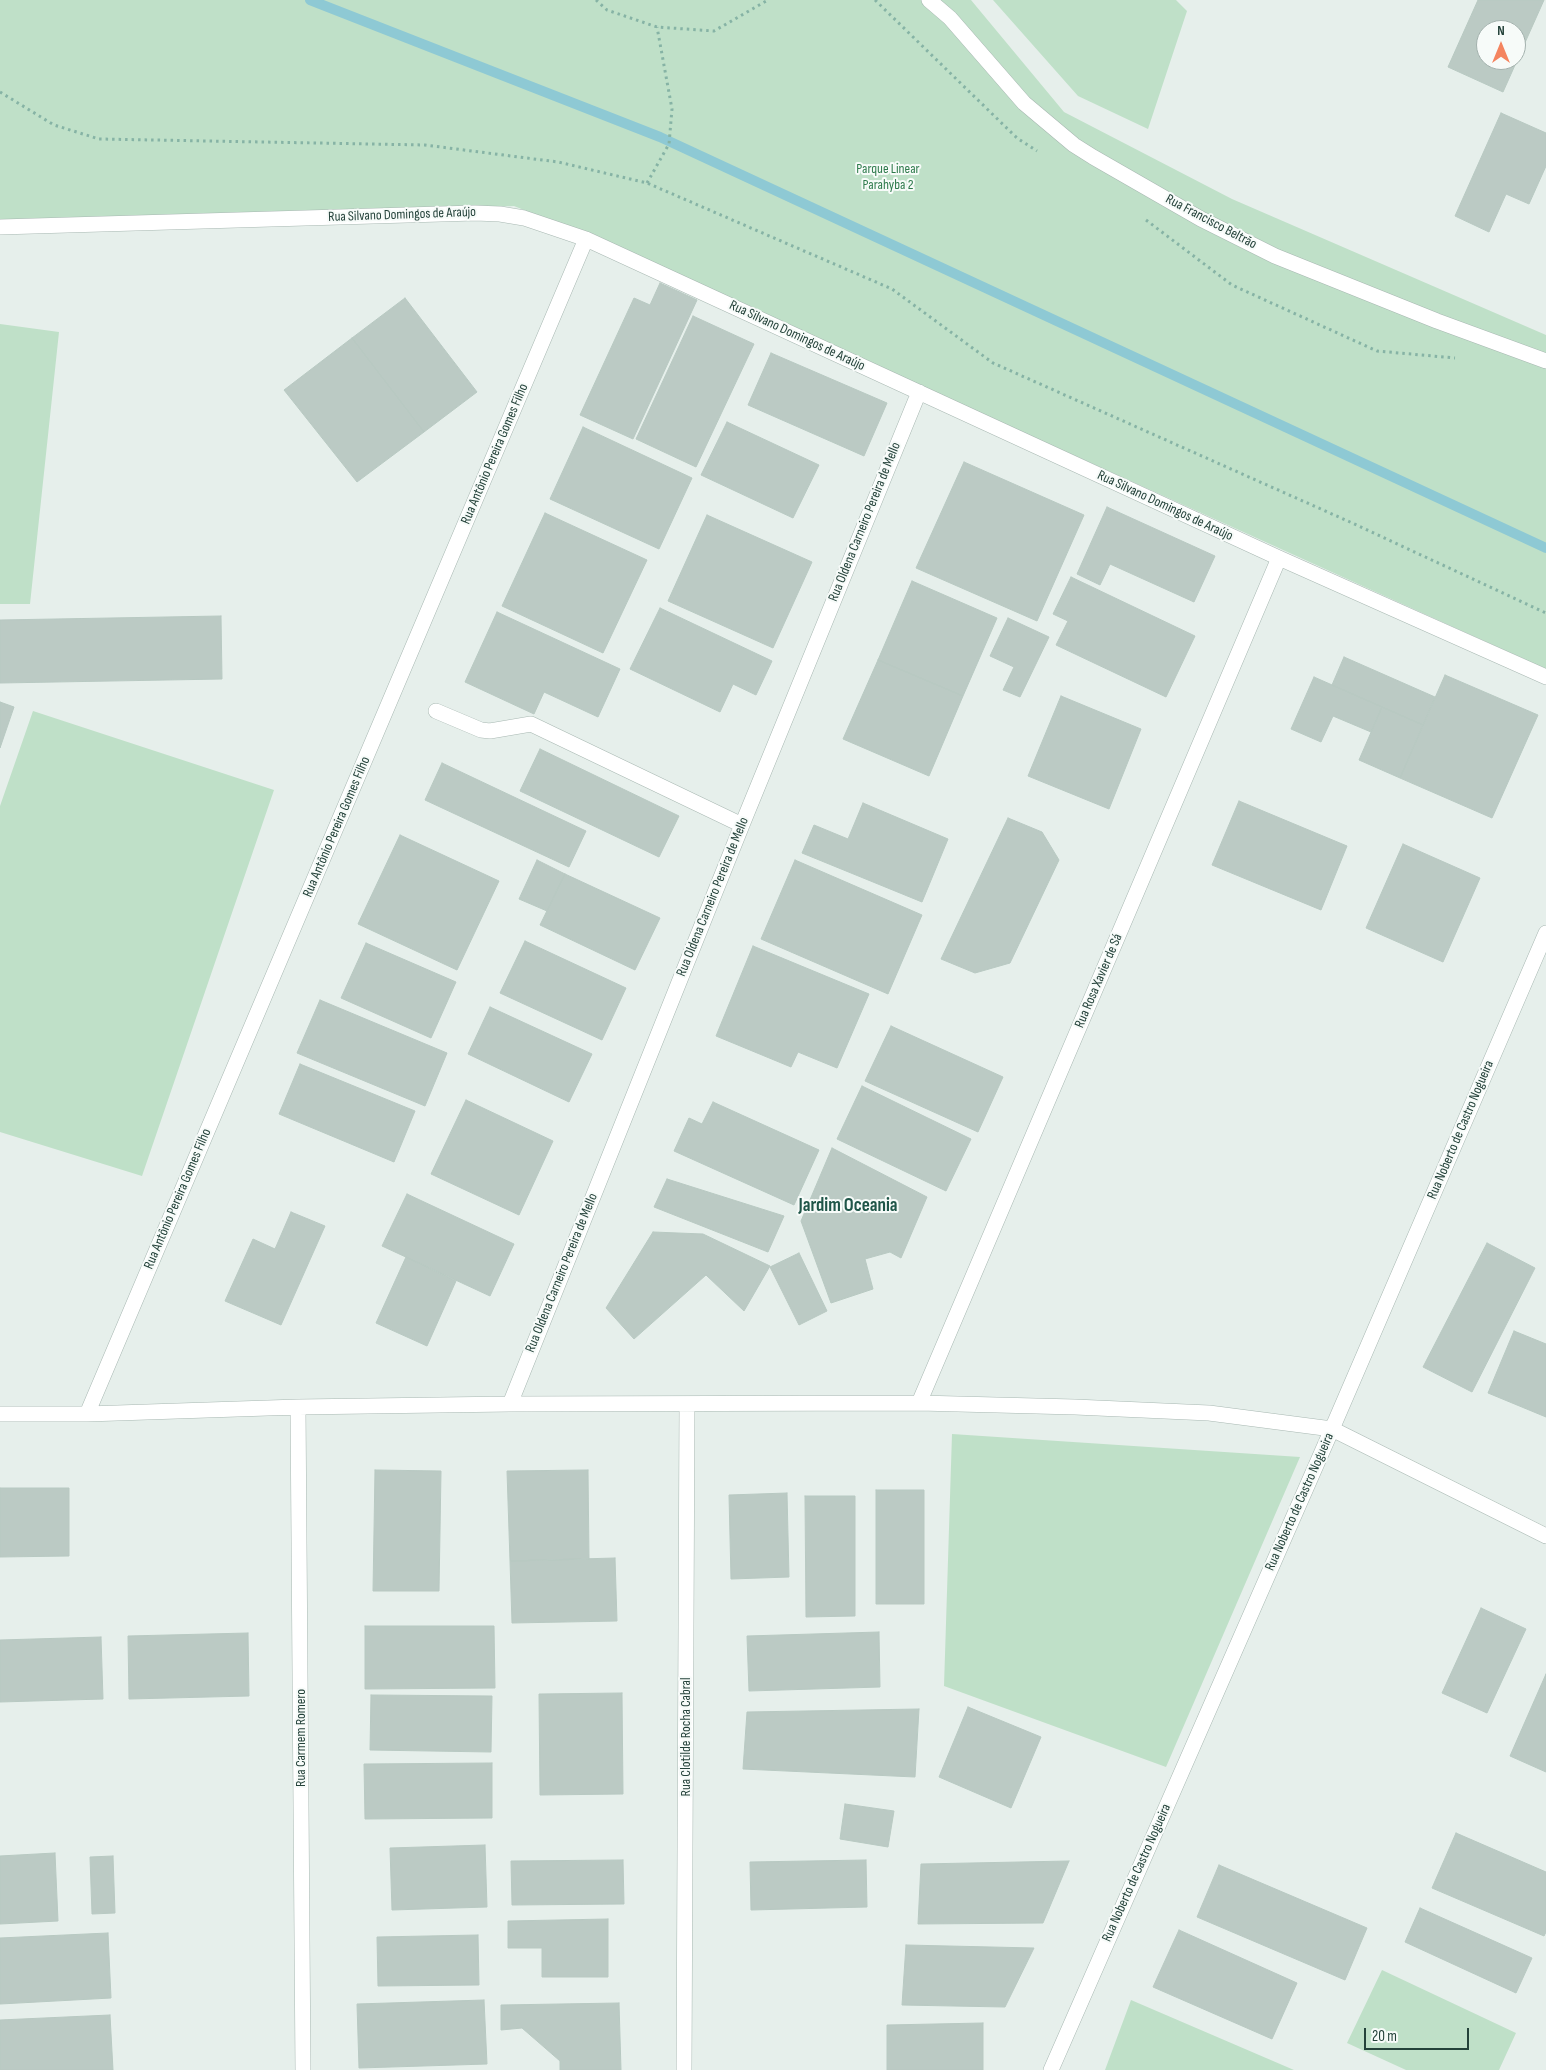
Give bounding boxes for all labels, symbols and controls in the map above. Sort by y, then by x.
north arrow [1476,20,1526,70]
text: N [1497,22,1505,39]
park label: Parque Linear Parahyba 2 [856,161,920,193]
street label: Rua Francisco Beltrão [1162,191,1260,253]
street label: Rua Silvano Domingos de Araújo [328,204,476,226]
street label: Rua Silvano Domingos de Araújo [726,297,868,375]
street label: Rua Antônio Pereira Gomes Filho [458,381,532,527]
street label: Rua Oldena Carneiro Pereira de Mello [825,440,905,604]
street label: Rua Silvano Domingos de Araújo [1094,467,1236,545]
street label: Rua Antônio Pereira Gomes Filho [300,754,374,900]
street label: Rua Oldena Carneiro Pereira de Mello [673,815,753,979]
street label: Rua Rosa Xavier de Sá [1072,931,1126,1031]
street label: Rua Noberto de Castro Nogueira [1424,1058,1498,1202]
street label: Rua Antônio Pereira Gomes Filho [141,1126,215,1272]
street label: Rua Oldena Carneiro Pereira de Mello [522,1191,602,1355]
district label: Jardim Oceania [798,1195,898,1217]
street label: Rua Noberto de Castro Nogueira [1262,1430,1338,1574]
street label: Rua Clotilde Rocha Cabral [678,1677,694,1797]
street label: Rua Carmem Romero [293,1689,309,1787]
street label: Rua Noberto de Castro Nogueira [1099,1801,1175,1945]
scale bar [1366,2018,1471,2050]
text: 20 m [1372,2027,1397,2046]

